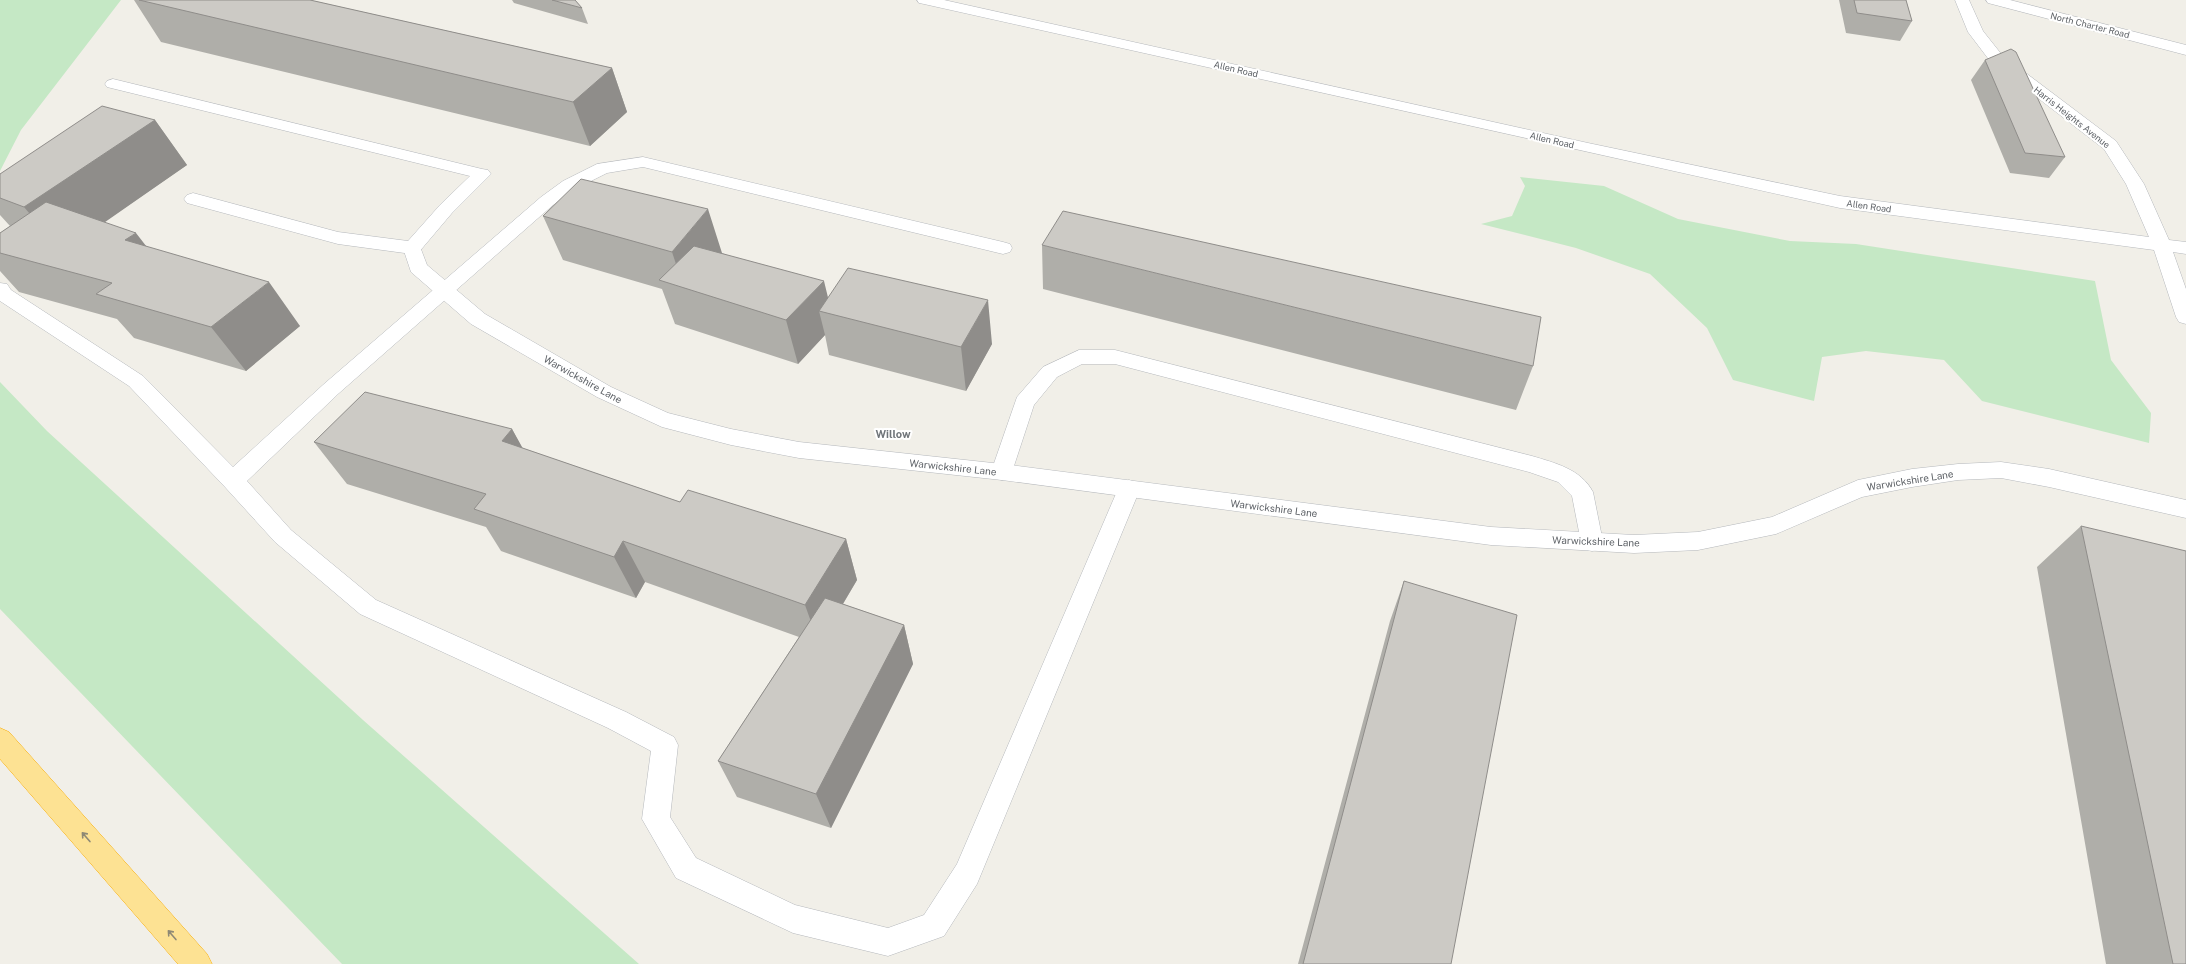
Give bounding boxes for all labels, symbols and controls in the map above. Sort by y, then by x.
street label: North Charter Road [2049,10,2131,40]
street label: Allen Road [1213,59,1259,79]
street label: Harris Heights Avenue [2032,84,2112,150]
street label: Allen Road [1529,130,1575,150]
street label: Allen Road [1846,197,1892,215]
street label: Warwickshire Lane [542,353,625,406]
district label: Willow [875,428,911,440]
street label: Warwickshire Lane [909,456,998,478]
street label: Warwickshire Lane [1866,467,1955,493]
street label: Warwickshire Lane [1230,497,1319,519]
street label: Warwickshire Lane [1552,533,1640,549]
one-way arrow [81,832,90,842]
one-way arrow [167,929,176,940]

